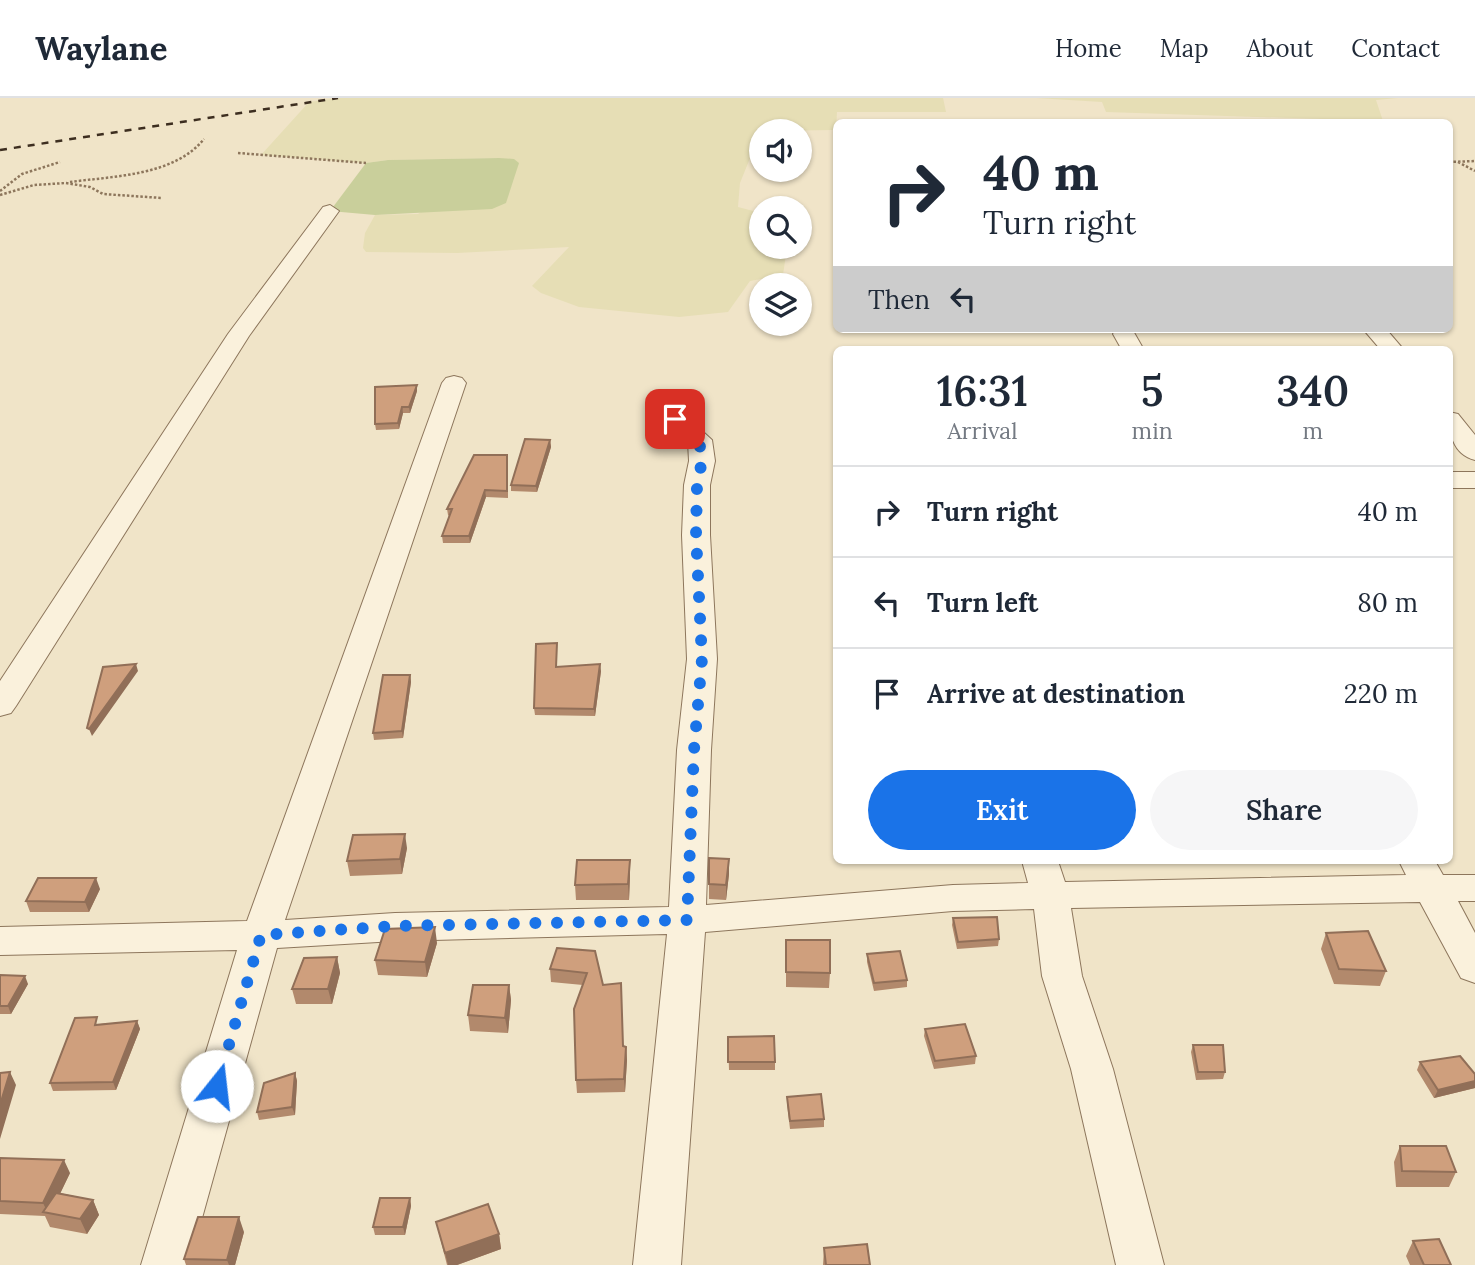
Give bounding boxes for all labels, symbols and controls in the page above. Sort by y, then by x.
text: Waylane [35,27,167,69]
text: Home [1055,33,1122,64]
text: Map [1160,33,1209,64]
text: About [1247,33,1313,64]
text: Contact [1351,33,1440,64]
map controls [749,119,812,336]
button: sound [749,119,812,182]
text: 40 m [983,141,1099,203]
icon: right [868,147,959,238]
button: search [749,196,812,259]
text: Turn right [983,202,1136,243]
button: layers [749,273,812,336]
icon: left [944,280,982,318]
text: Then [868,283,930,316]
text: 16:31 [937,364,1028,418]
text: 5 [1141,364,1163,418]
text: 340 [1276,364,1349,418]
pin [645,389,705,449]
icon: arrive [656,400,694,438]
text: Arrival [947,416,1017,445]
text: min [1132,416,1173,445]
text: m [1303,416,1323,445]
icon: right [868,493,906,531]
text: Turn right [927,495,1058,528]
text: 40 m [1358,495,1418,528]
icon: left [868,584,906,622]
text: Turn left [927,586,1038,619]
text: 80 m [1357,586,1418,619]
icon: arrive [868,675,906,713]
text: Arrive at destination [927,677,1185,710]
text: 220 m [1344,677,1418,710]
button: Exit [868,770,1136,850]
button: Share [1150,770,1418,850]
position arrow [180,1049,254,1123]

